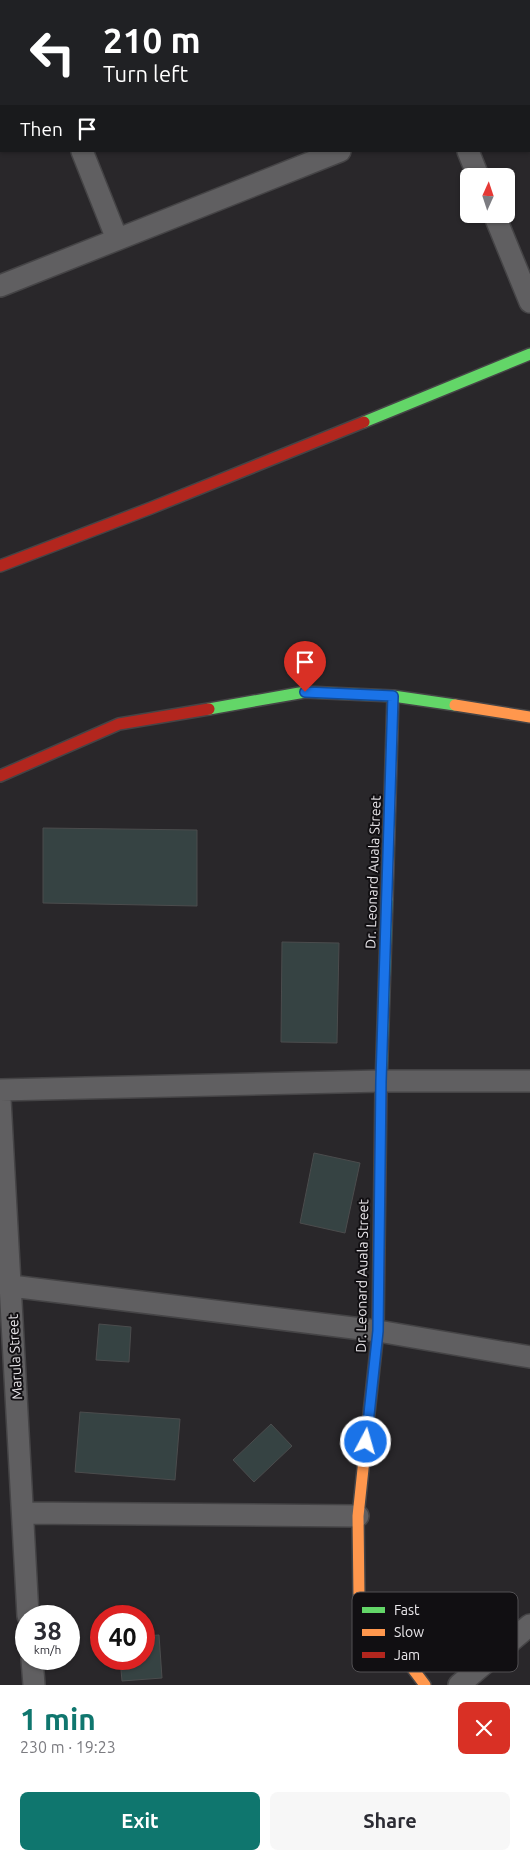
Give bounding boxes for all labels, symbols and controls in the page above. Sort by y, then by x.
icon: left [20,20,85,85]
text: 210 m [103,20,201,60]
text: Turn left [103,61,188,86]
icon: arrive [73,115,101,143]
text: Then [20,118,63,140]
north arrow [460,168,515,222]
map controls [460,168,515,223]
pin [284,641,326,692]
icon: arrive [291,648,319,676]
street label: Dr. Leonard Auala Street [362,794,384,949]
street label: Dr. Leonard Auala Street [353,1199,371,1353]
street label: Marula Street [5,1313,25,1400]
position arrow [339,1415,391,1467]
legend [352,1592,518,1672]
text: Fast [394,1602,420,1618]
speed limit sign: 40 [90,1605,155,1670]
text: 38 [33,1617,62,1645]
text: Slow [394,1624,424,1640]
text: km/h [34,1643,61,1656]
text: Jam [394,1647,420,1663]
text: 1 min [20,1702,96,1736]
button: close [458,1702,510,1754]
text: 230 m · 19:23 [20,1738,116,1756]
button: Exit [20,1792,260,1850]
button: Share [270,1792,510,1850]

